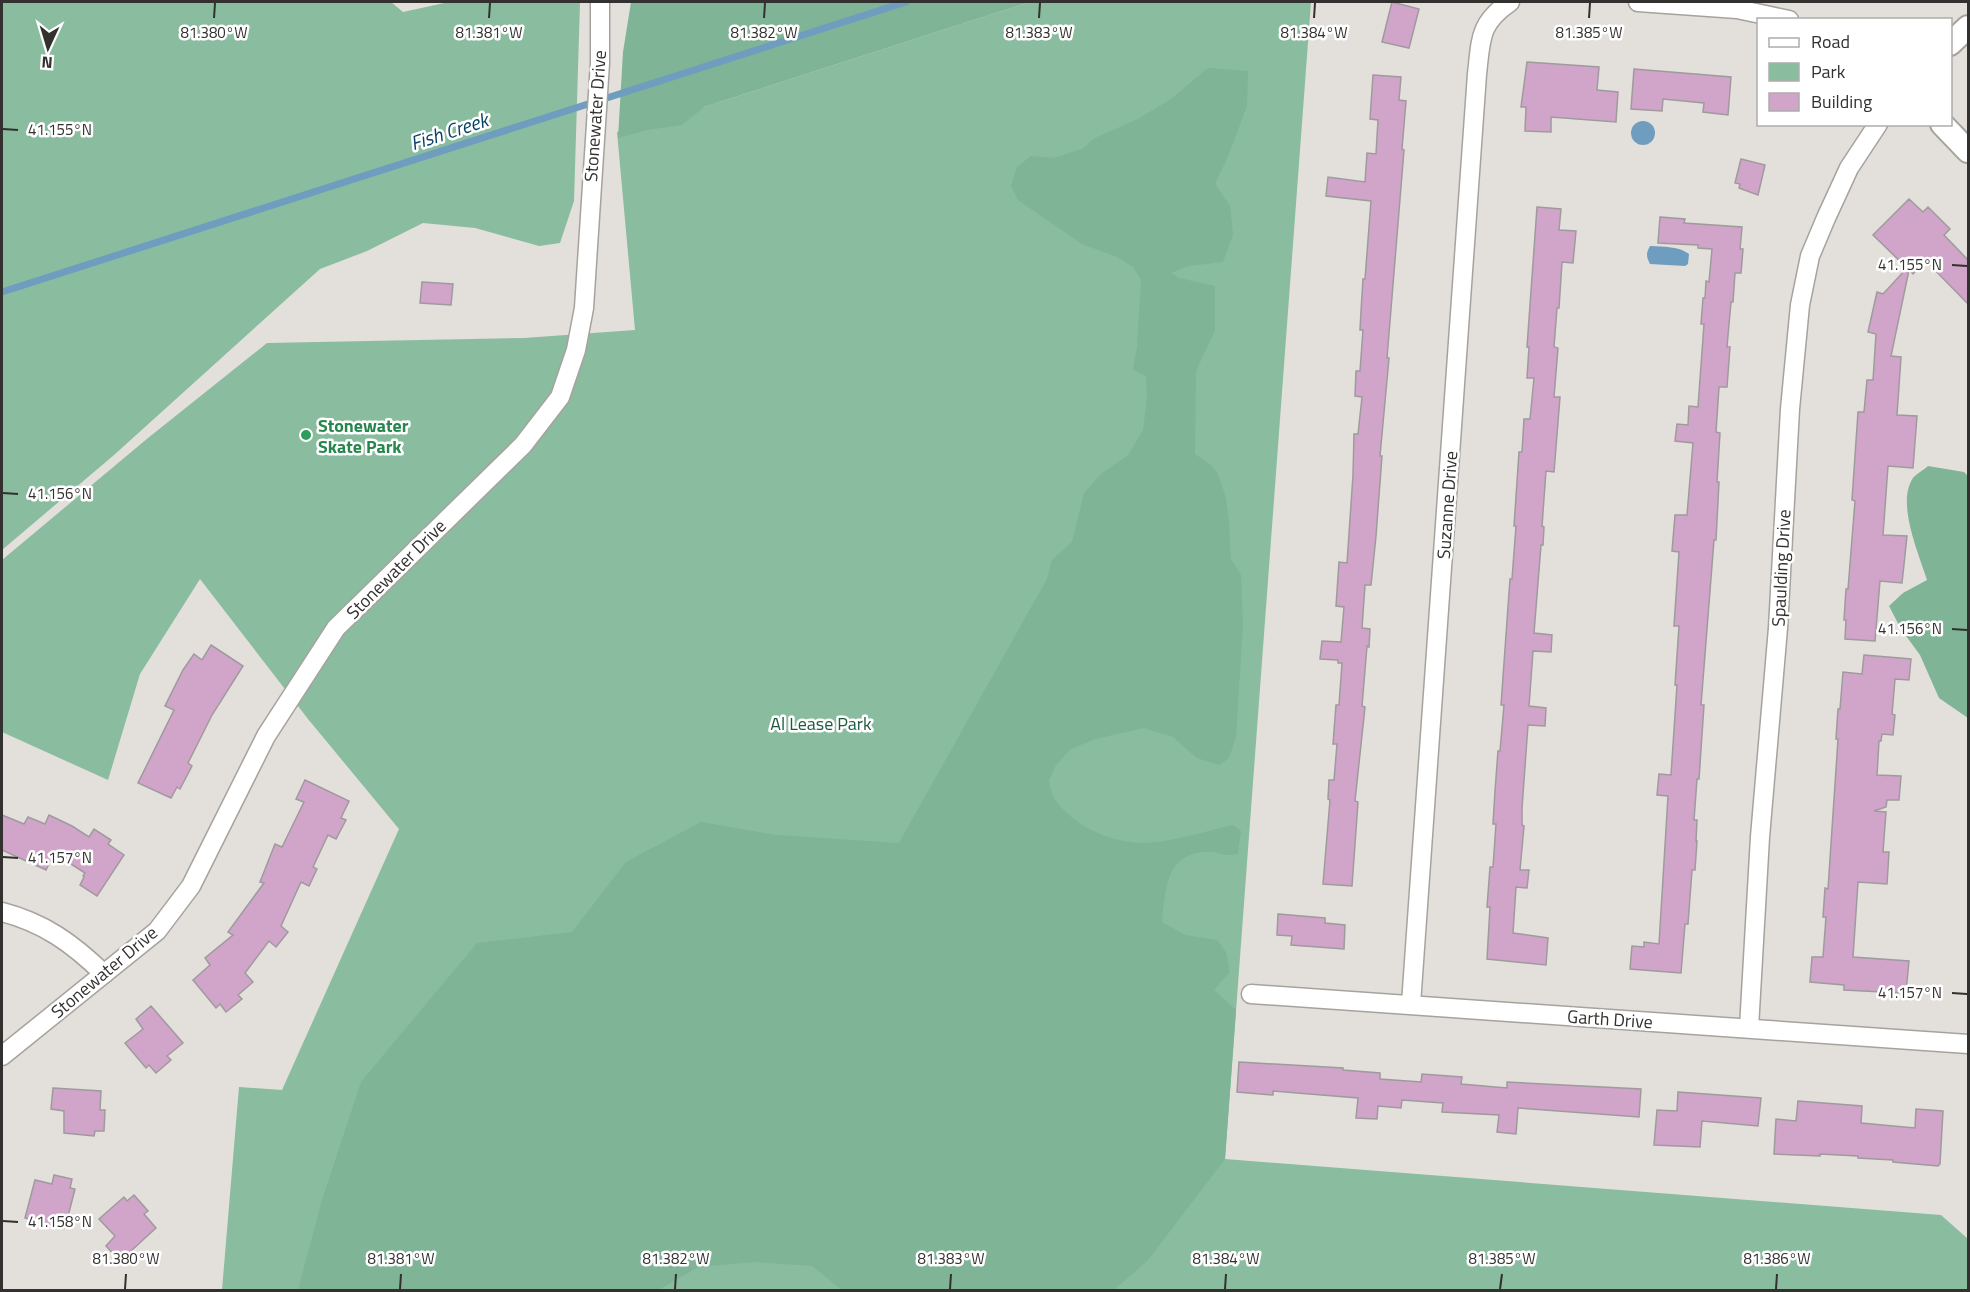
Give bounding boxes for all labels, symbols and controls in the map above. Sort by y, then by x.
north arrow [18,18,78,78]
legend [1757,18,1952,126]
text: 81.380°W [181,21,247,44]
text: 81.381°W [456,21,522,44]
text: 81.382°W [731,21,797,44]
text: 81.383°W [1006,21,1072,44]
text: 81.384°W [1281,21,1347,44]
text: 81.385°W [1556,21,1622,44]
text: Road [1811,28,1850,55]
street label: Stonewater Drive [577,49,613,183]
text: N [41,51,53,75]
text: Park [1811,58,1846,85]
text: Building [1811,88,1872,115]
water label: Fish Creek [406,103,494,158]
text: 41.155°N [28,118,92,141]
text: 41.155°N [1878,253,1942,276]
place label: Stonewater Skate Park [318,412,409,460]
marker: Stonewater Skate Park [299,428,313,442]
street label: Suzanne Drive [1430,450,1464,560]
text: 41.156°N [28,482,92,505]
street label: Spaulding Drive [1764,509,1798,627]
street label: Stonewater Drive [340,513,452,625]
text: 41.156°N [1878,617,1942,640]
park label: Al Lease Park [770,710,872,737]
text: 41.157°N [28,846,92,869]
street label: Stonewater Drive [45,919,163,1025]
text: 41.157°N [1878,981,1942,1004]
street label: Garth Drive [1566,1003,1654,1035]
text: 41.158°N [28,1210,92,1233]
text: 81.380°W [93,1247,159,1270]
text: 81.381°W [368,1247,434,1270]
text: 81.382°W [643,1247,709,1270]
text: 81.383°W [918,1247,984,1270]
text: 81.384°W [1193,1247,1259,1270]
text: 81.385°W [1469,1247,1535,1270]
text: 81.386°W [1744,1247,1810,1270]

